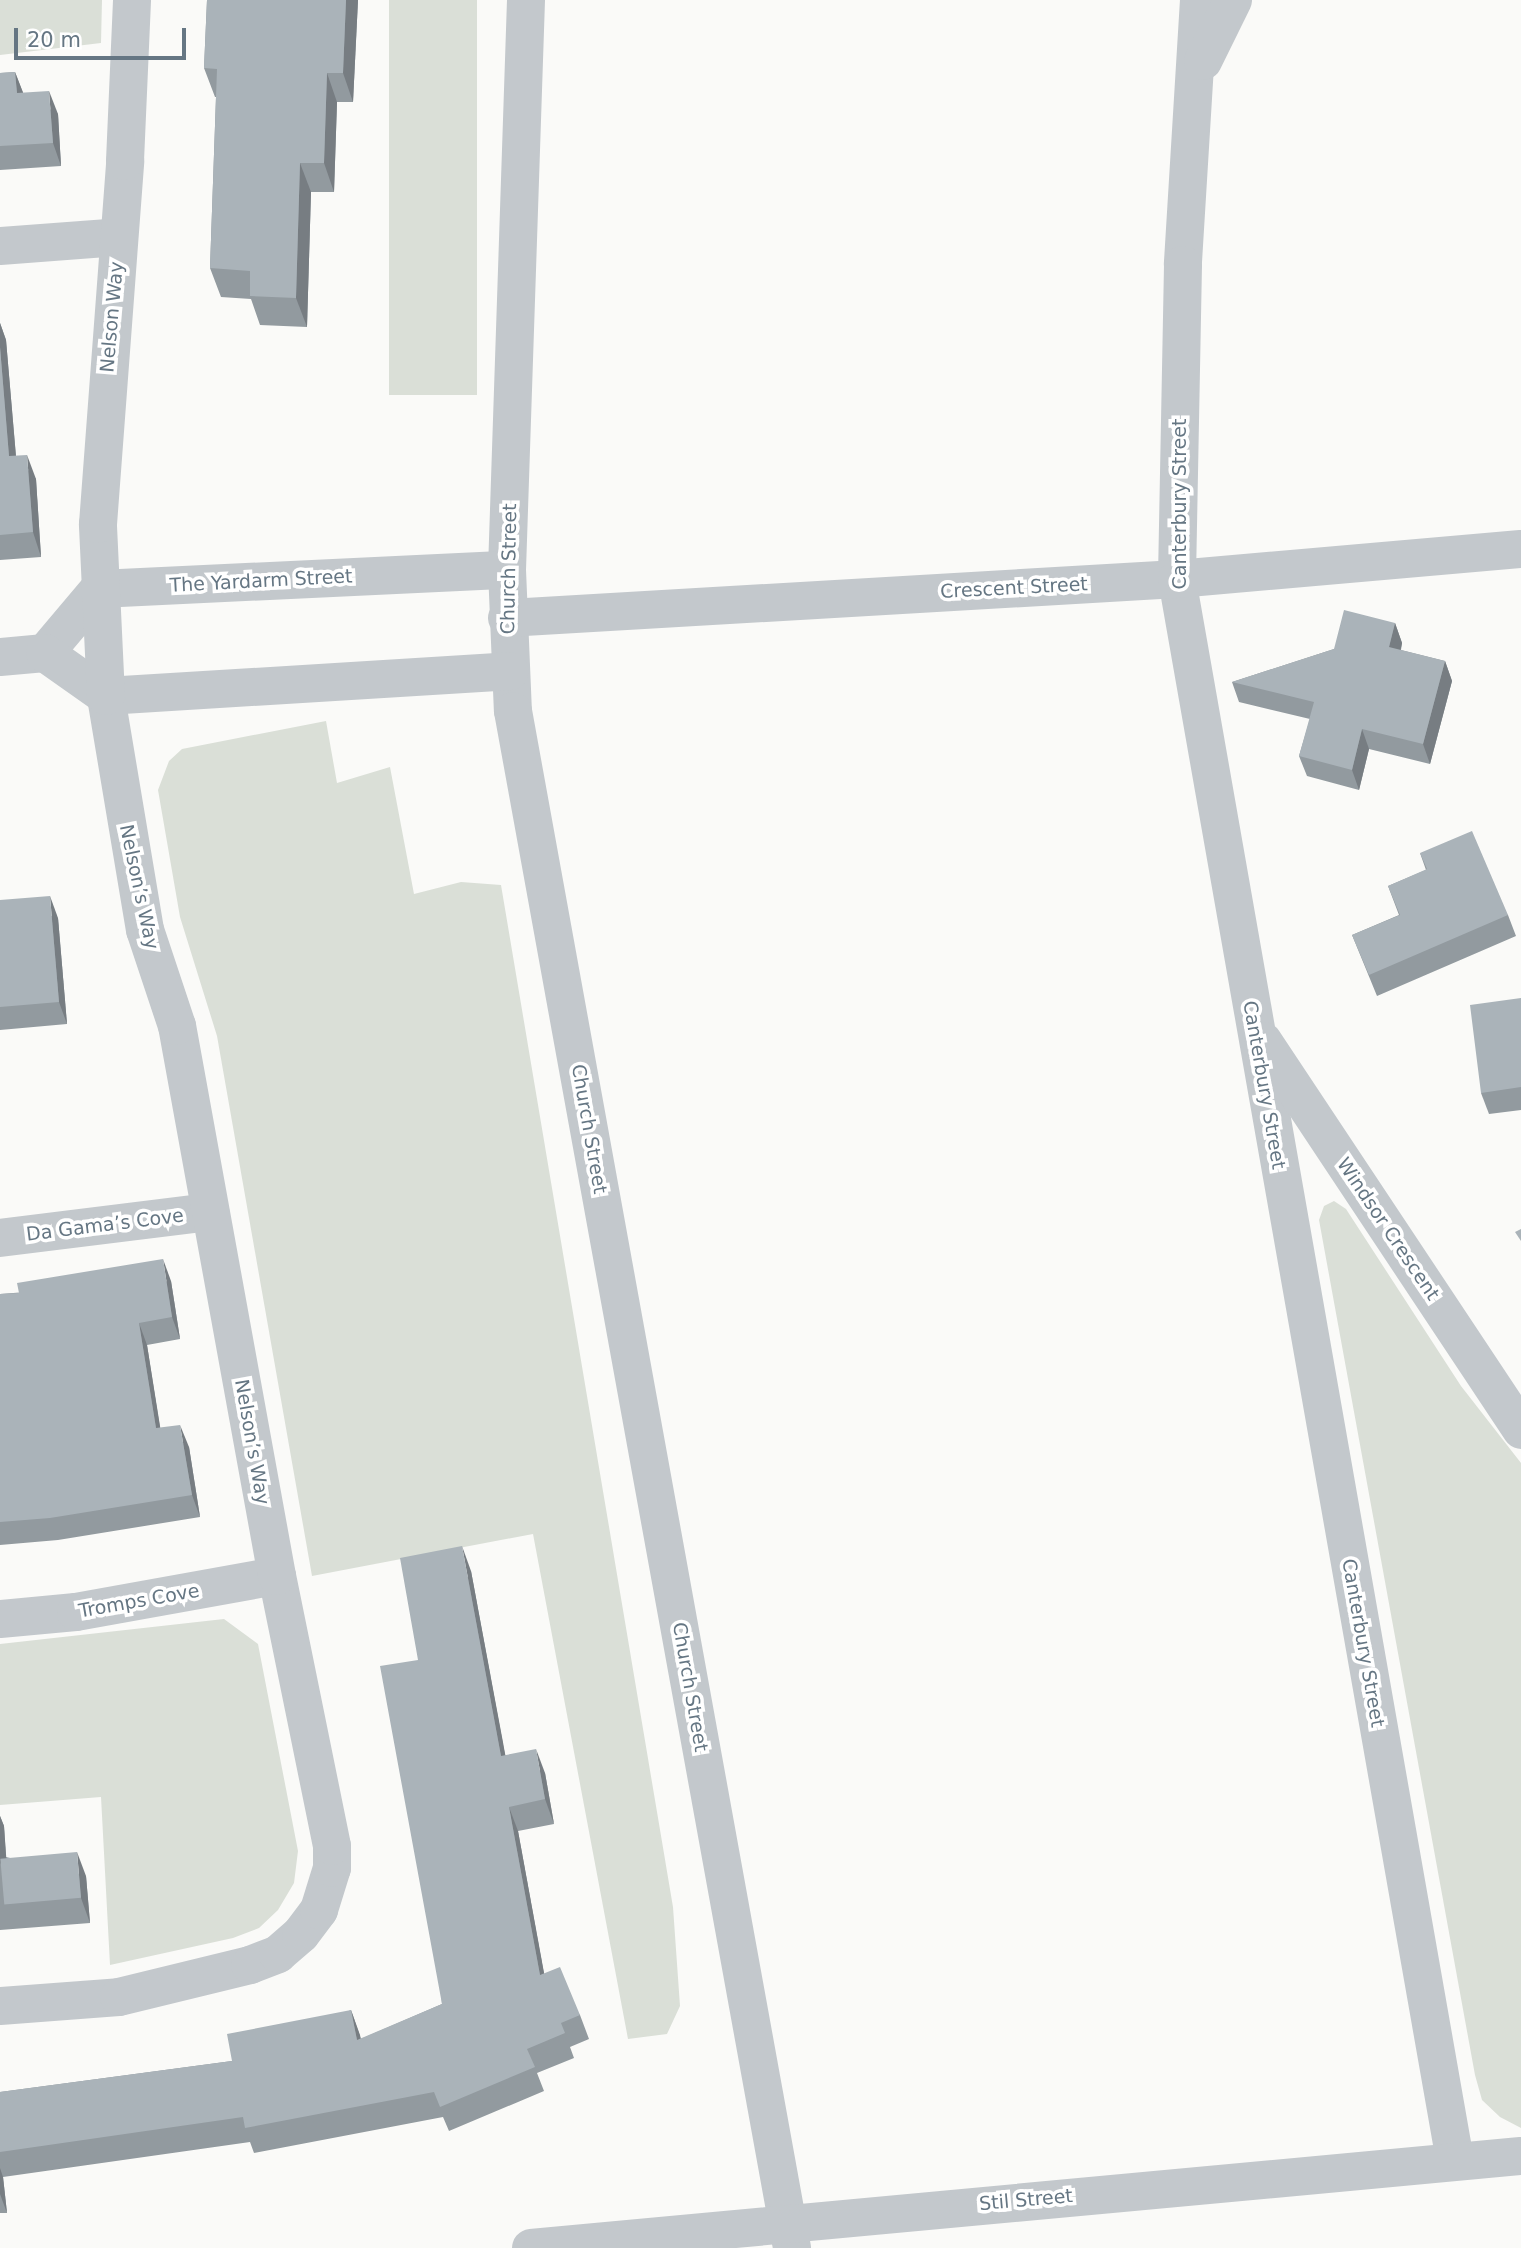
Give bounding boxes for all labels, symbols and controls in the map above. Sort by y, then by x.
scale bar [18,14,189,58]
text: 20 m [27,28,81,52]
street label: Nelson Way [96,261,128,373]
street label: Canterbury Street [1169,419,1191,589]
street label: Church Street [496,503,522,635]
street label: The Yardarm Street [169,565,353,597]
street label: Crescent Street [940,573,1088,603]
street label: Nelson’s Way [115,822,163,952]
street label: Canterbury Street [1238,999,1290,1171]
street label: Church Street [566,1063,612,1195]
street label: Windsor Crescent [1332,1153,1444,1305]
street label: Da Gama’s Cove [25,1204,185,1246]
street label: Nelson’s Way [230,1377,274,1507]
street label: Canterbury Street [1337,1557,1389,1729]
street label: Tromps Cove [77,1579,201,1623]
street label: Church Street [667,1621,713,1753]
street label: Stil Street [978,2185,1074,2215]

